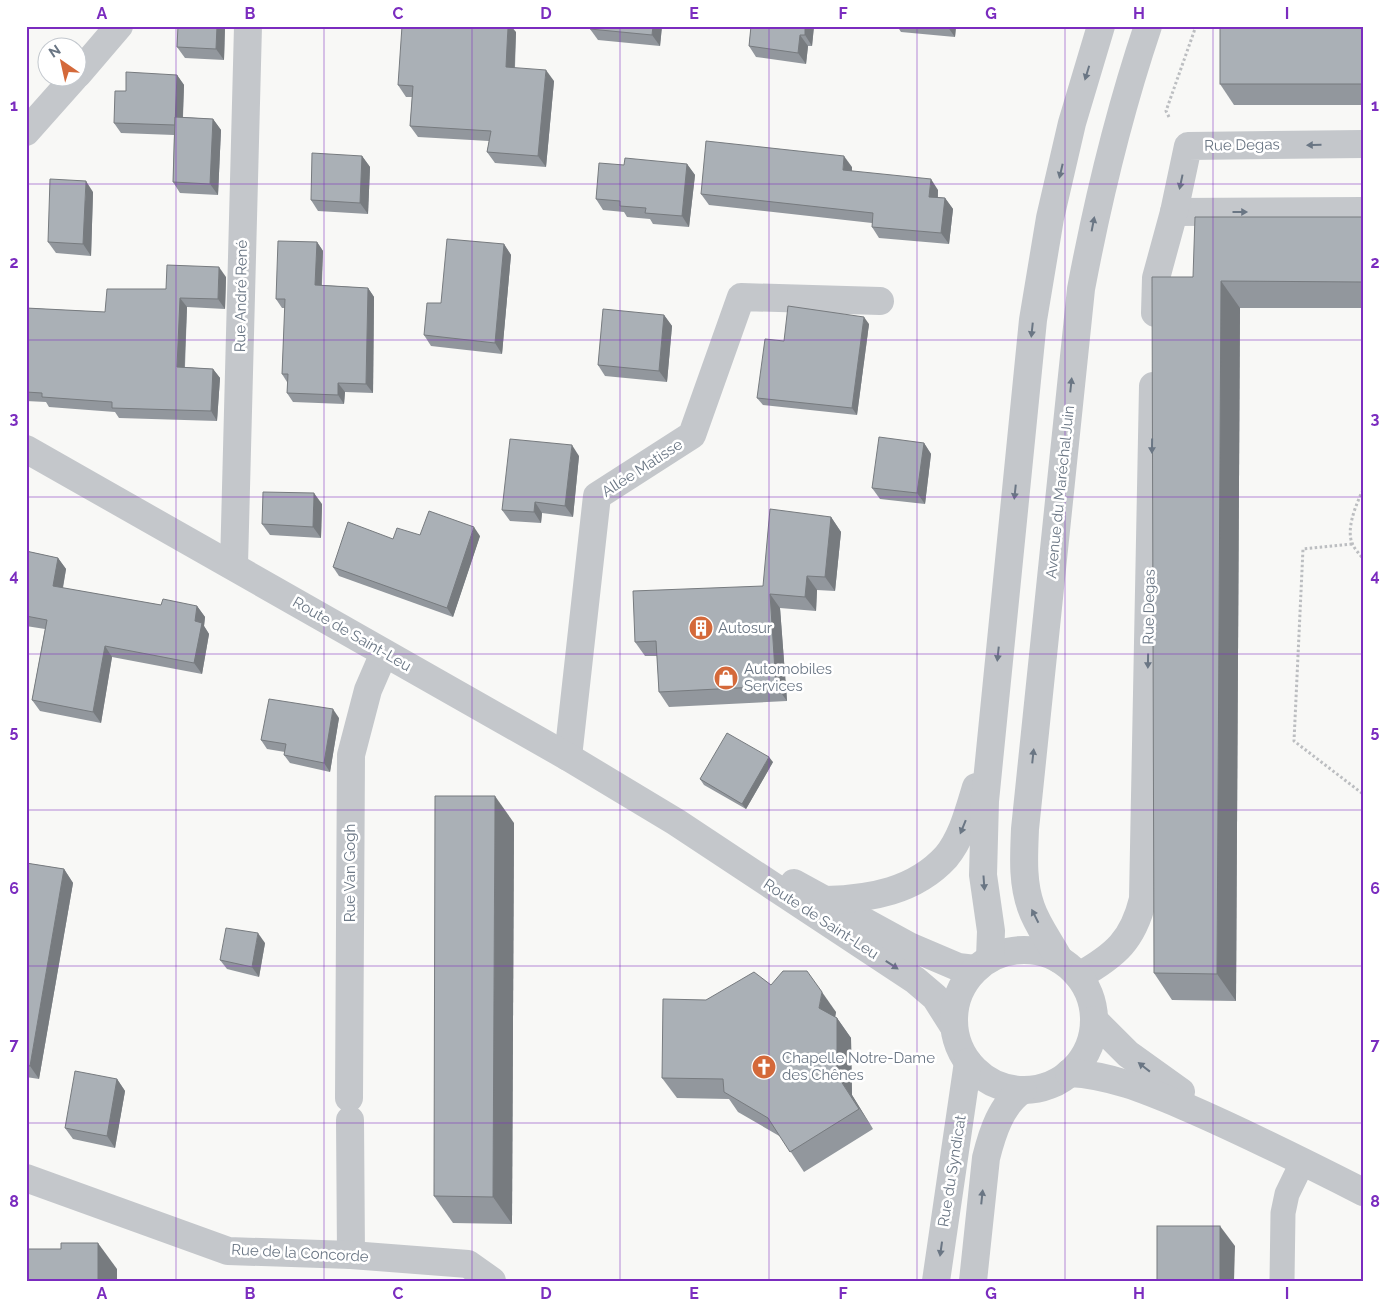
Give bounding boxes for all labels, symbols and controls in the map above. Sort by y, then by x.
text: A [97,4,108,23]
text: B [245,4,256,23]
text: C [393,4,404,23]
text: D [540,4,552,23]
text: E [689,4,699,23]
text: F [838,4,848,23]
text: G [985,4,997,23]
text: H [1133,4,1145,23]
text: I [1285,4,1289,23]
north arrow [38,38,88,88]
text: N [46,42,64,61]
one-way arrow [1083,66,1091,81]
text: 1 [10,96,18,115]
text: 1 [1371,96,1379,115]
street label: Rue Degas [1204,135,1280,155]
one-way arrow [1306,141,1322,149]
one-way arrow [1057,163,1065,178]
one-way arrow [1176,174,1184,190]
one-way arrow [1233,208,1249,216]
one-way arrow [1090,216,1098,232]
street label: Rue André René [231,239,251,352]
text: 2 [9,253,19,272]
text: 2 [1370,253,1380,272]
one-way arrow [1028,323,1036,339]
one-way arrow [1068,377,1076,393]
street label: Avenue du Maréchal Juin [1042,405,1078,579]
text: 3 [10,409,19,428]
text: 3 [1371,409,1380,428]
street label: Allée Matisse [598,435,686,501]
one-way arrow [1148,438,1156,454]
one-way arrow [1011,484,1019,500]
text: 4 [9,566,19,585]
text: 4 [1370,566,1380,585]
street label: Rue Degas [1139,569,1159,645]
street label: Route de Saint-Leu [290,593,414,675]
building icon: Autosur [688,615,714,641]
place label: Autosur [718,619,773,637]
one-way arrow [994,646,1002,662]
one-way arrow [1144,653,1152,669]
place label: Automobiles Services [744,660,832,695]
shop icon: Automobiles Services [713,665,739,691]
text: 5 [10,722,19,741]
text: 5 [1371,722,1380,741]
one-way arrow [1029,747,1037,763]
one-way arrow [958,820,966,834]
street label: Rue Van Gogh [341,824,359,922]
street label: Route de Saint-Leu [760,875,882,963]
one-way arrow [980,875,988,891]
text: 6 [9,879,19,898]
text: 6 [1370,879,1380,898]
one-way arrow [1031,909,1039,923]
one-way arrow [885,960,898,970]
text: 7 [10,1035,19,1054]
text: 7 [1371,1035,1380,1054]
place label: Chapelle Notre-Dame des Chênes [782,1049,935,1084]
church icon: Chapelle Notre-Dame des Chênes [751,1054,777,1080]
one-way arrow [1137,1062,1151,1072]
street label: Rue du Syndicat [934,1114,970,1228]
one-way arrow [978,1189,986,1205]
text: 8 [9,1192,19,1211]
text: 8 [1370,1192,1380,1211]
street label: Rue de la Concorde [231,1240,369,1266]
one-way arrow [936,1241,944,1257]
text: A [97,1284,108,1303]
text: B [245,1284,256,1303]
text: C [393,1284,404,1303]
text: D [540,1284,552,1303]
text: E [689,1284,699,1303]
text: F [838,1284,848,1303]
text: G [985,1284,997,1303]
text: H [1133,1284,1145,1303]
text: I [1285,1284,1289,1303]

